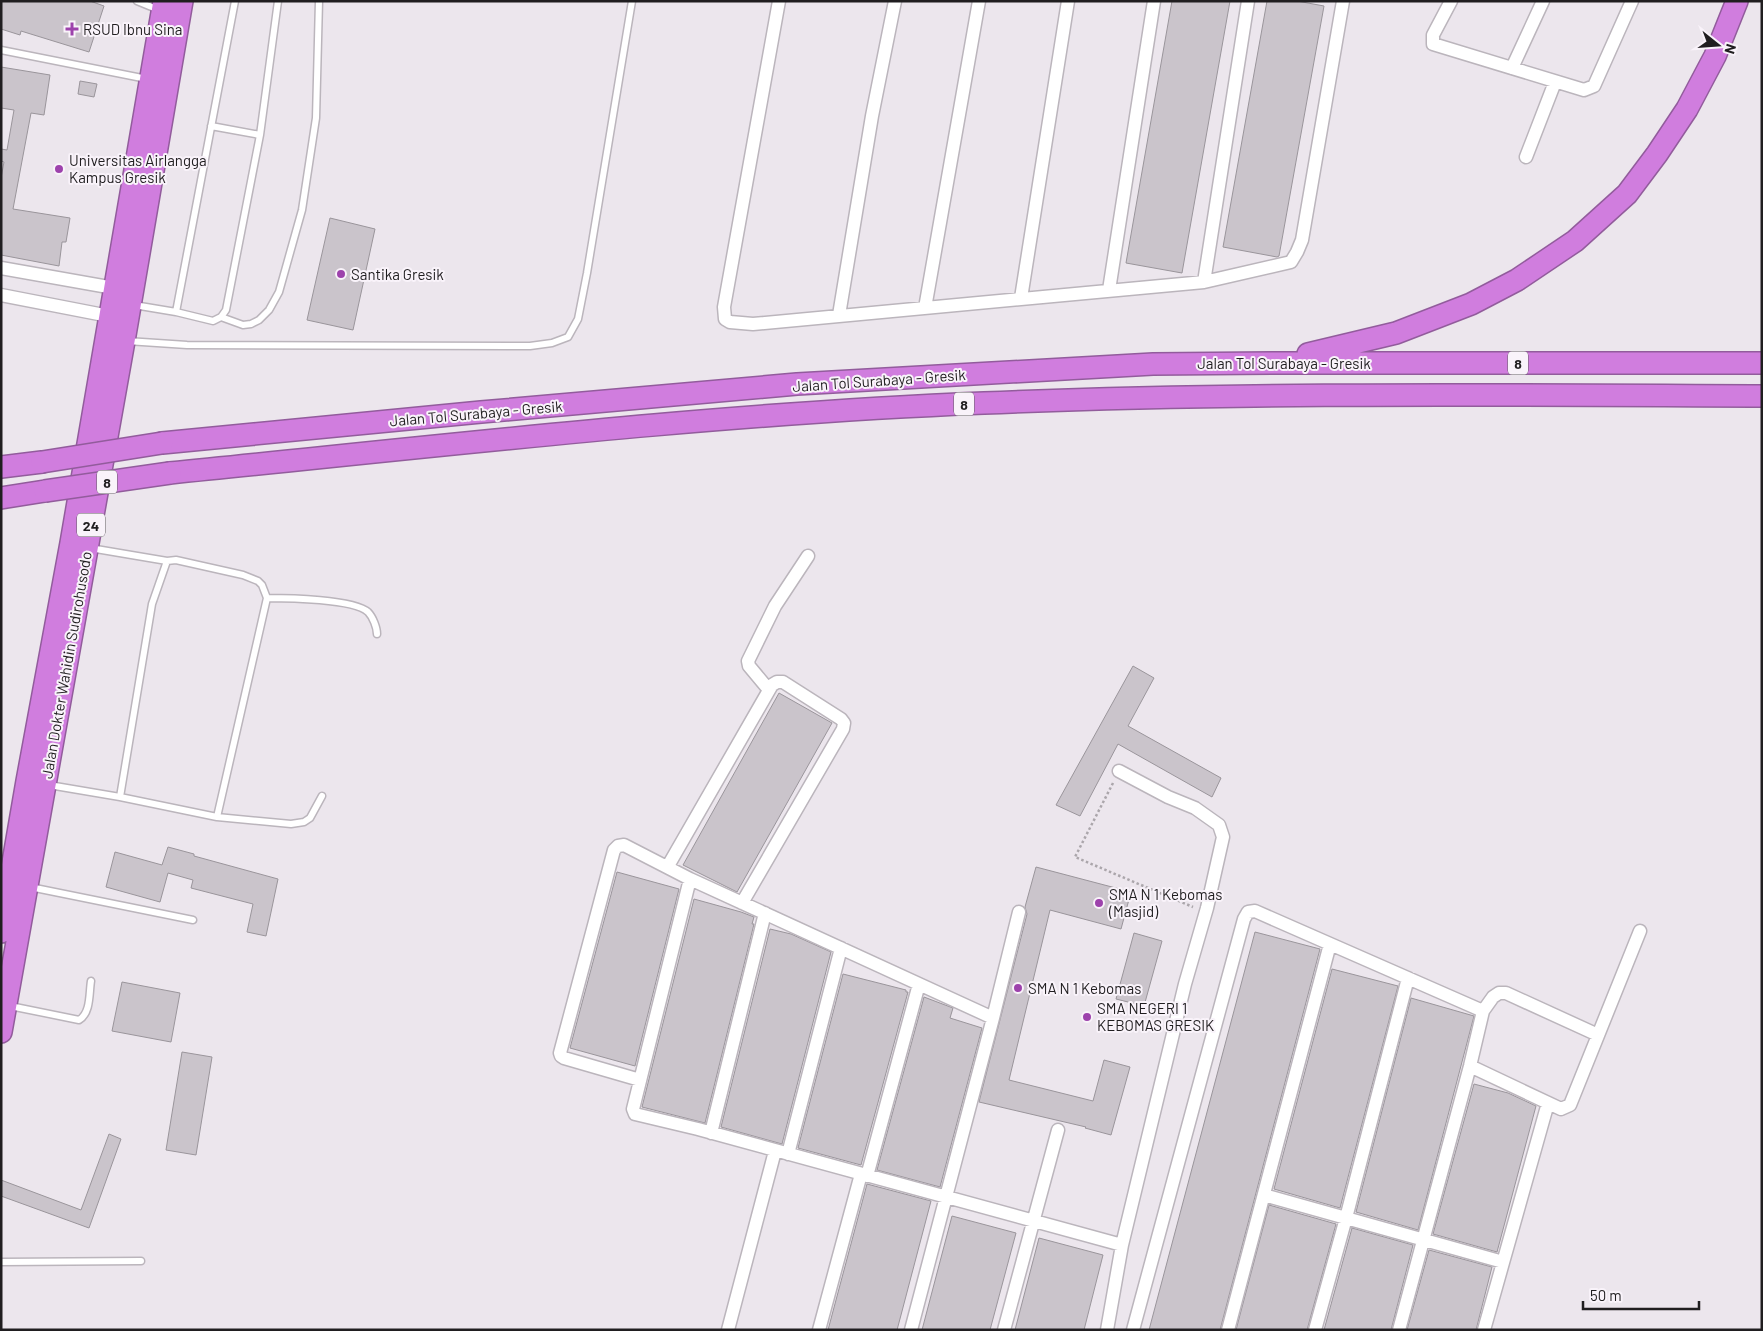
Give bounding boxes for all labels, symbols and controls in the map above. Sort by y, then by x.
place label: RSUD Ibnu Sina [83,20,182,38]
north arrow [1693,20,1743,70]
marker: RSUD Ibnu Sina [65,22,79,36]
text: N [1721,42,1740,56]
place label: Universitas Airlangga Kampus Gresik [69,151,207,186]
marker: Universitas Airlangga Kampus Gresik [53,163,65,175]
place label: Santika Gresik [351,265,444,283]
marker: Santika Gresik [335,268,347,280]
road number: 8 [1508,352,1528,374]
street label: Jalan Tol Surabaya - Gresik [1197,354,1371,372]
street label: Jalan Tol Surabaya - Gresik [792,365,967,395]
road number: 8 [954,392,974,416]
street label: Jalan Tol Surabaya - Gresik [389,396,564,430]
road number: 8 [97,471,117,494]
road number: 24 [77,514,105,536]
street label: Jalan Dokter Wahidin Sudirohusodo [37,550,95,780]
place label: SMA N 1 Kebomas (Masjid) [1108,885,1222,920]
marker: SMA N 1 Kebomas (Masjid) [1093,897,1105,909]
place label: SMA N 1 Kebomas [1028,979,1141,997]
marker: SMA N 1 Kebomas [1012,982,1024,994]
place label: SMA NEGERI 1 KEBOMAS GRESIK [1097,999,1214,1034]
marker: SMA NEGERI 1 KEBOMAS GRESIK [1081,1011,1093,1023]
scale bar [1583,1278,1699,1310]
text: 50 m [1590,1286,1622,1304]

